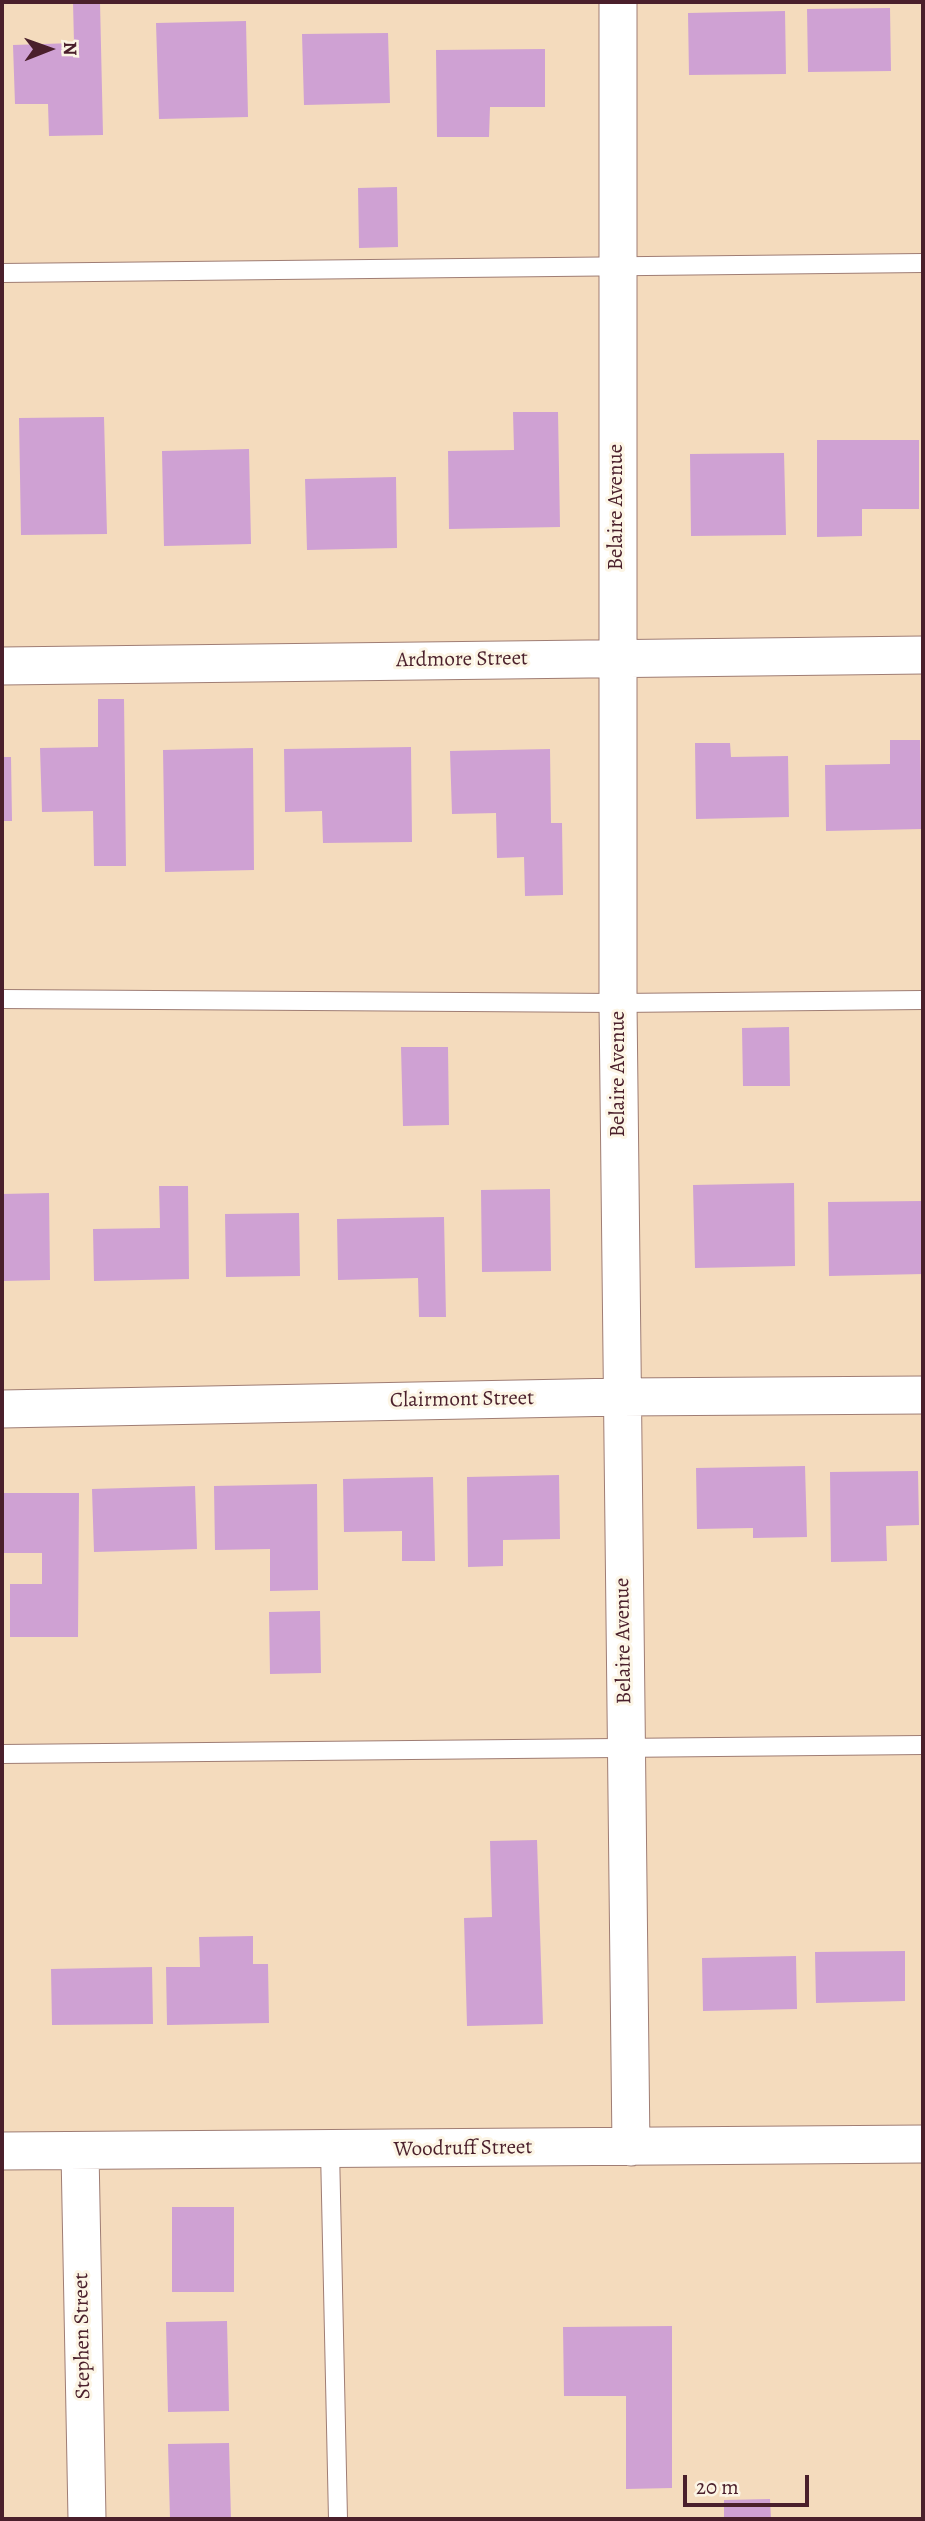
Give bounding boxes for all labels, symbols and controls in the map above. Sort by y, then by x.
north arrow [14,14,84,84]
text: N [57,41,83,56]
street label: Belaire Avenue [604,444,630,570]
street label: Ardmore Street [396,646,528,674]
street label: Belaire Avenue [606,1011,632,1137]
street label: Clairmont Street [390,1386,534,1414]
street label: Belaire Avenue [610,1578,638,1704]
street label: Woodruff Street [393,2135,533,2163]
street label: Stephen Street [69,2273,97,2399]
scale bar [687,2462,813,2506]
text: 20 m [696,2473,739,2501]

